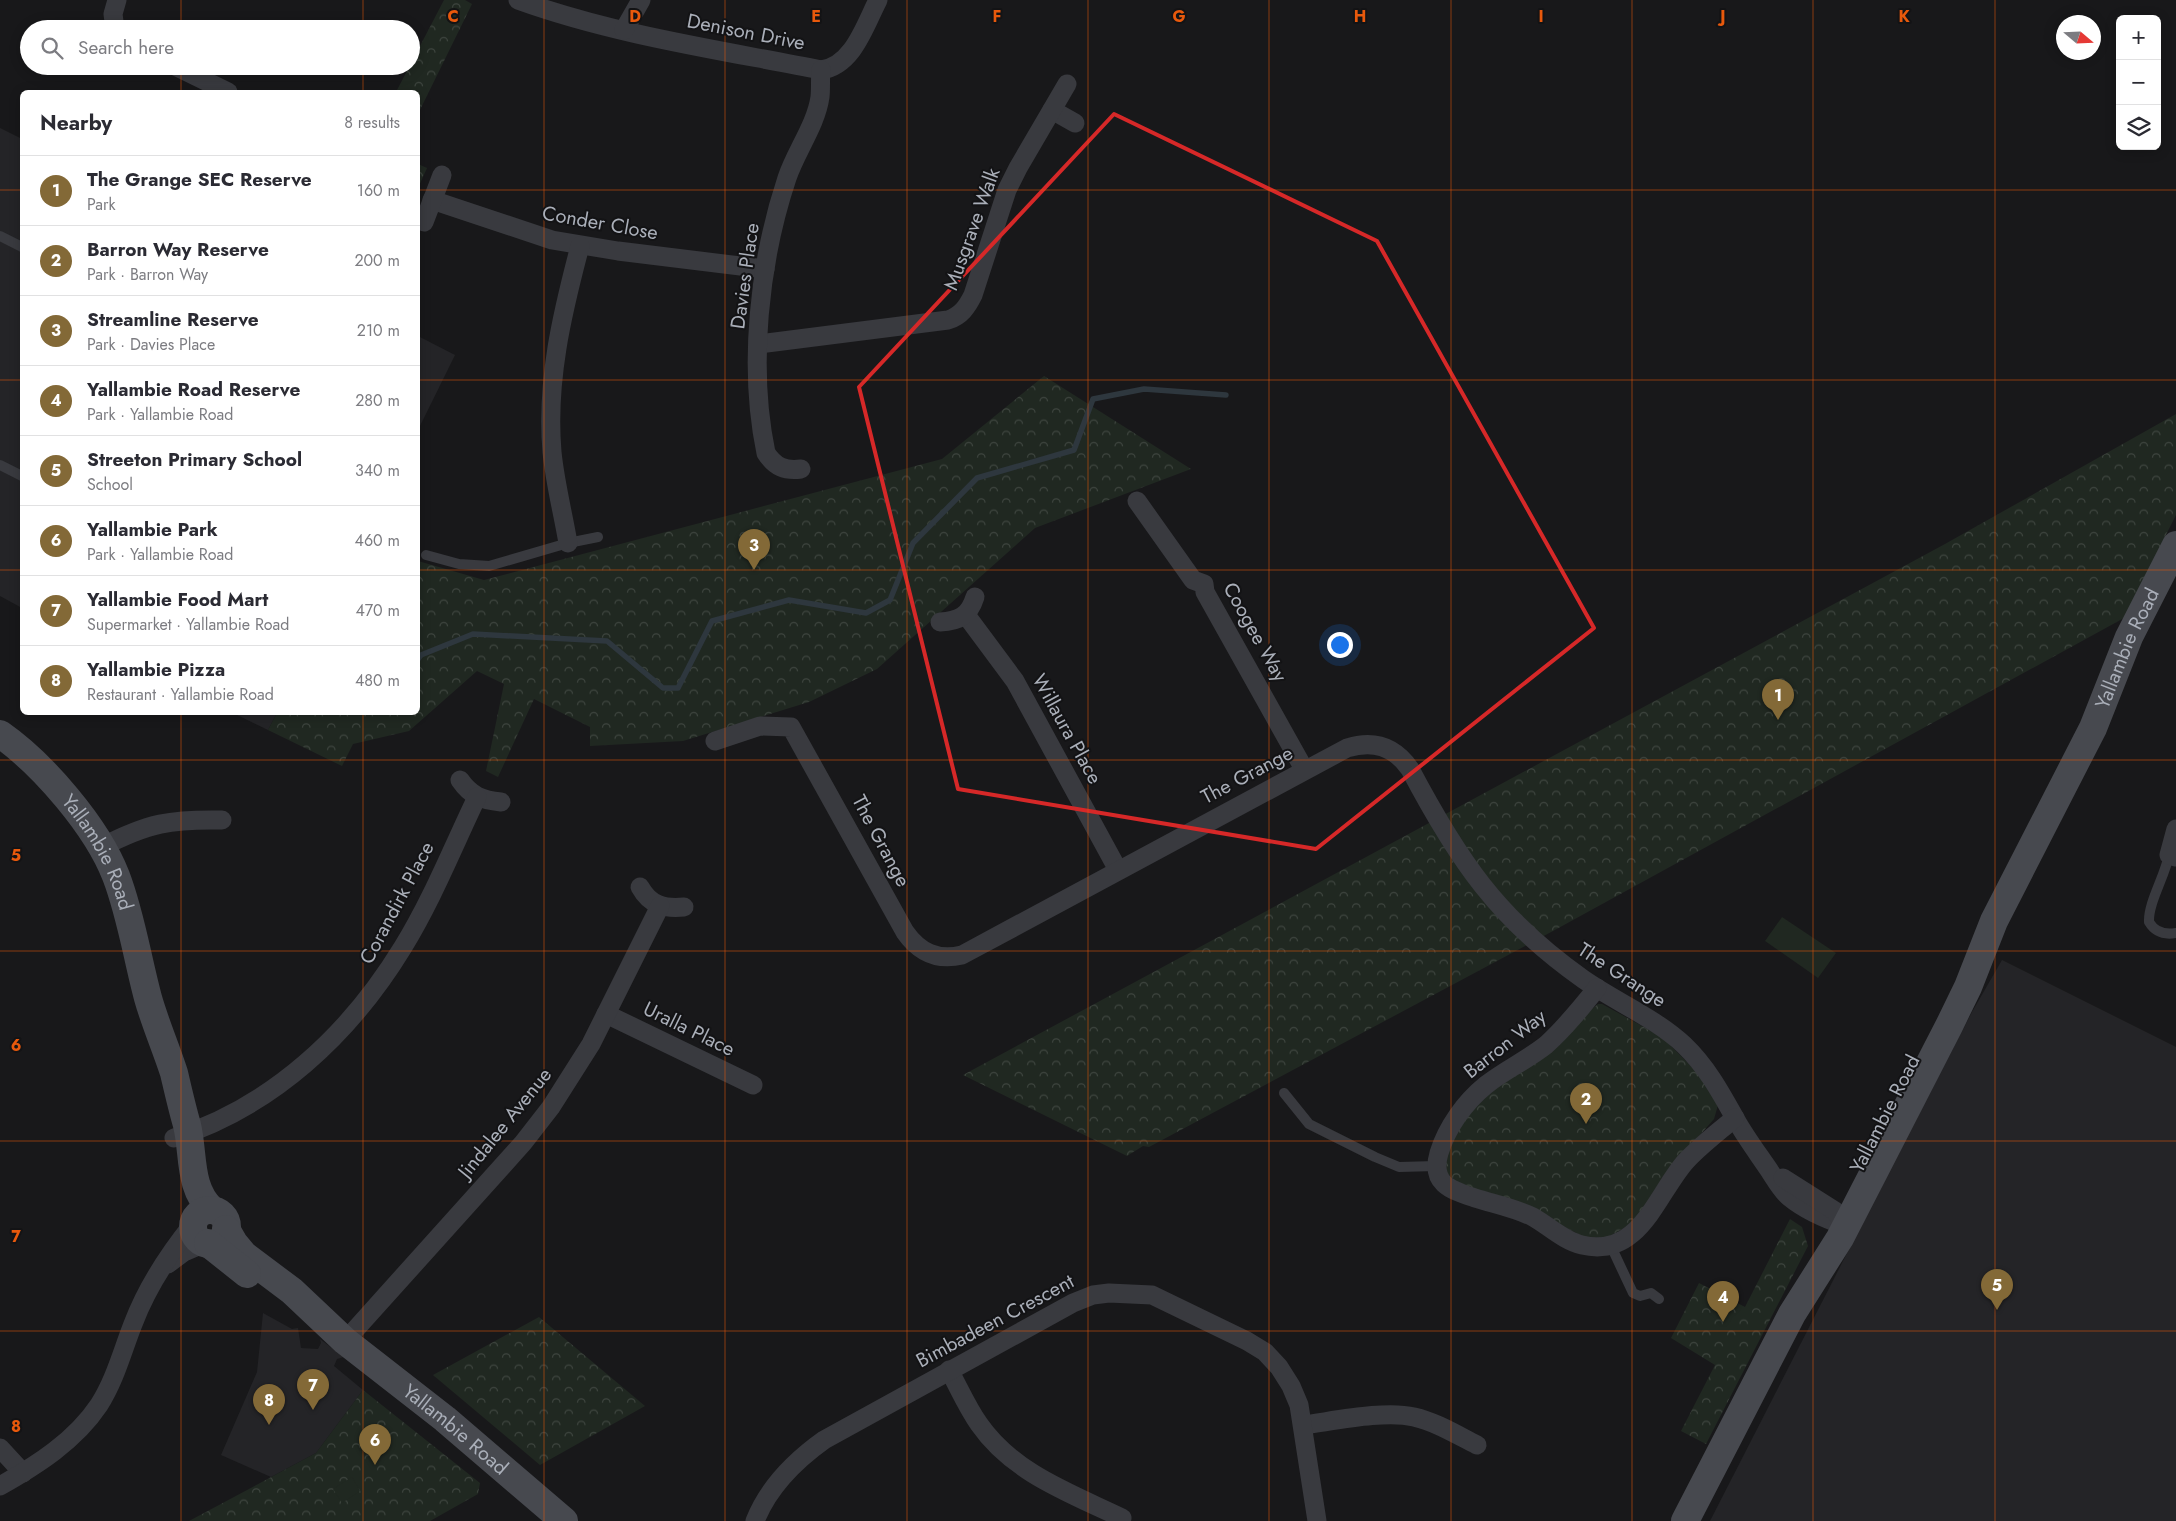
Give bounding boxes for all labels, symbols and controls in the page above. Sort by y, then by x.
text: C [447,5,459,28]
text: D [629,5,641,28]
text: E [811,5,821,28]
text: F [993,5,1001,28]
text: G [1172,5,1186,28]
text: H [1354,5,1366,28]
text: I [1538,5,1544,28]
text: J [1717,5,1726,28]
text: K [1898,5,1910,28]
street label: Denison Drive [685,6,807,58]
north arrow [2056,15,2101,60]
map controls [2116,15,2161,150]
button: + [2116,15,2161,60]
search box [20,20,420,75]
icon: search [38,34,66,62]
text: Search here [78,34,174,61]
button: − [2116,60,2161,105]
button: layers [2116,105,2161,150]
text: Nearby [40,108,112,138]
text: 8 results [344,111,400,134]
street label: Musgrave Walk [936,164,1008,294]
text: The Grange SEC Reserve [87,166,312,193]
text: 1 [52,179,60,202]
text: 160 m [357,179,400,202]
text: Park [87,193,116,216]
street label: Conder Close [540,199,660,247]
street label: Davies Place [723,221,767,331]
text: Barron Way Reserve [87,236,269,263]
text: 2 [51,249,61,272]
text: 200 m [354,249,400,272]
text: Park · Barron Way [87,263,208,286]
text: Streamline Reserve [87,306,259,333]
text: 3 [51,319,61,342]
text: 210 m [357,319,400,342]
text: Park · Davies Place [87,333,215,356]
text: Yallambie Road Reserve [87,376,300,403]
text: 4 [50,389,62,412]
text: 280 m [355,389,400,412]
text: Park · Yallambie Road [87,403,233,426]
text: Streeton Primary School [87,446,302,473]
text: 5 [51,459,61,482]
text: 340 m [355,459,400,482]
text: School [87,473,133,496]
text: Yallambie Park [87,516,218,543]
text: 6 [51,529,61,552]
text: 460 m [355,529,400,552]
pin: 3 [738,529,770,570]
text: Park · Yallambie Road [87,543,233,566]
street label: Coogee Way [1216,577,1294,687]
street label: Yallambie Road [2088,583,2166,713]
text: Yallambie Food Mart [87,586,268,613]
text: 7 [51,599,61,622]
text: 470 m [355,599,400,622]
text: Supermarket · Yallambie Road [87,613,289,636]
your location [1327,632,1353,658]
text: Yallambie Pizza [87,656,225,683]
text: 8 [51,669,61,692]
text: 480 m [355,669,400,692]
street label: Willaura Place [1025,669,1109,789]
pin: 1 [1762,679,1794,720]
text: Restaurant · Yallambie Road [87,683,274,706]
street label: The Grange [1196,739,1298,811]
street label: Yallambie Road [55,788,141,914]
street label: The Grange [845,790,917,892]
street label: Corandirk Place [353,837,441,969]
text: 5 [11,844,21,867]
street label: The Grange [1572,936,1672,1014]
street label: Uralla Place [638,994,740,1064]
street label: Barron Way [1458,1002,1553,1086]
text: 6 [11,1034,21,1057]
street label: Yallambie Road [1843,1050,1927,1178]
street label: Jindalee Avenue [449,1061,559,1187]
pin: 2 [1570,1083,1602,1124]
text: 7 [11,1225,21,1248]
street label: Bimbadeen Crescent [911,1267,1079,1375]
pin: 5 [1981,1269,2013,1310]
pin: 4 [1707,1281,1739,1322]
pin: 7 [297,1369,329,1410]
street label: Yallambie Road [397,1377,515,1482]
pin: 8 [253,1384,285,1425]
text: 8 [11,1415,21,1438]
pin: 6 [359,1424,391,1465]

